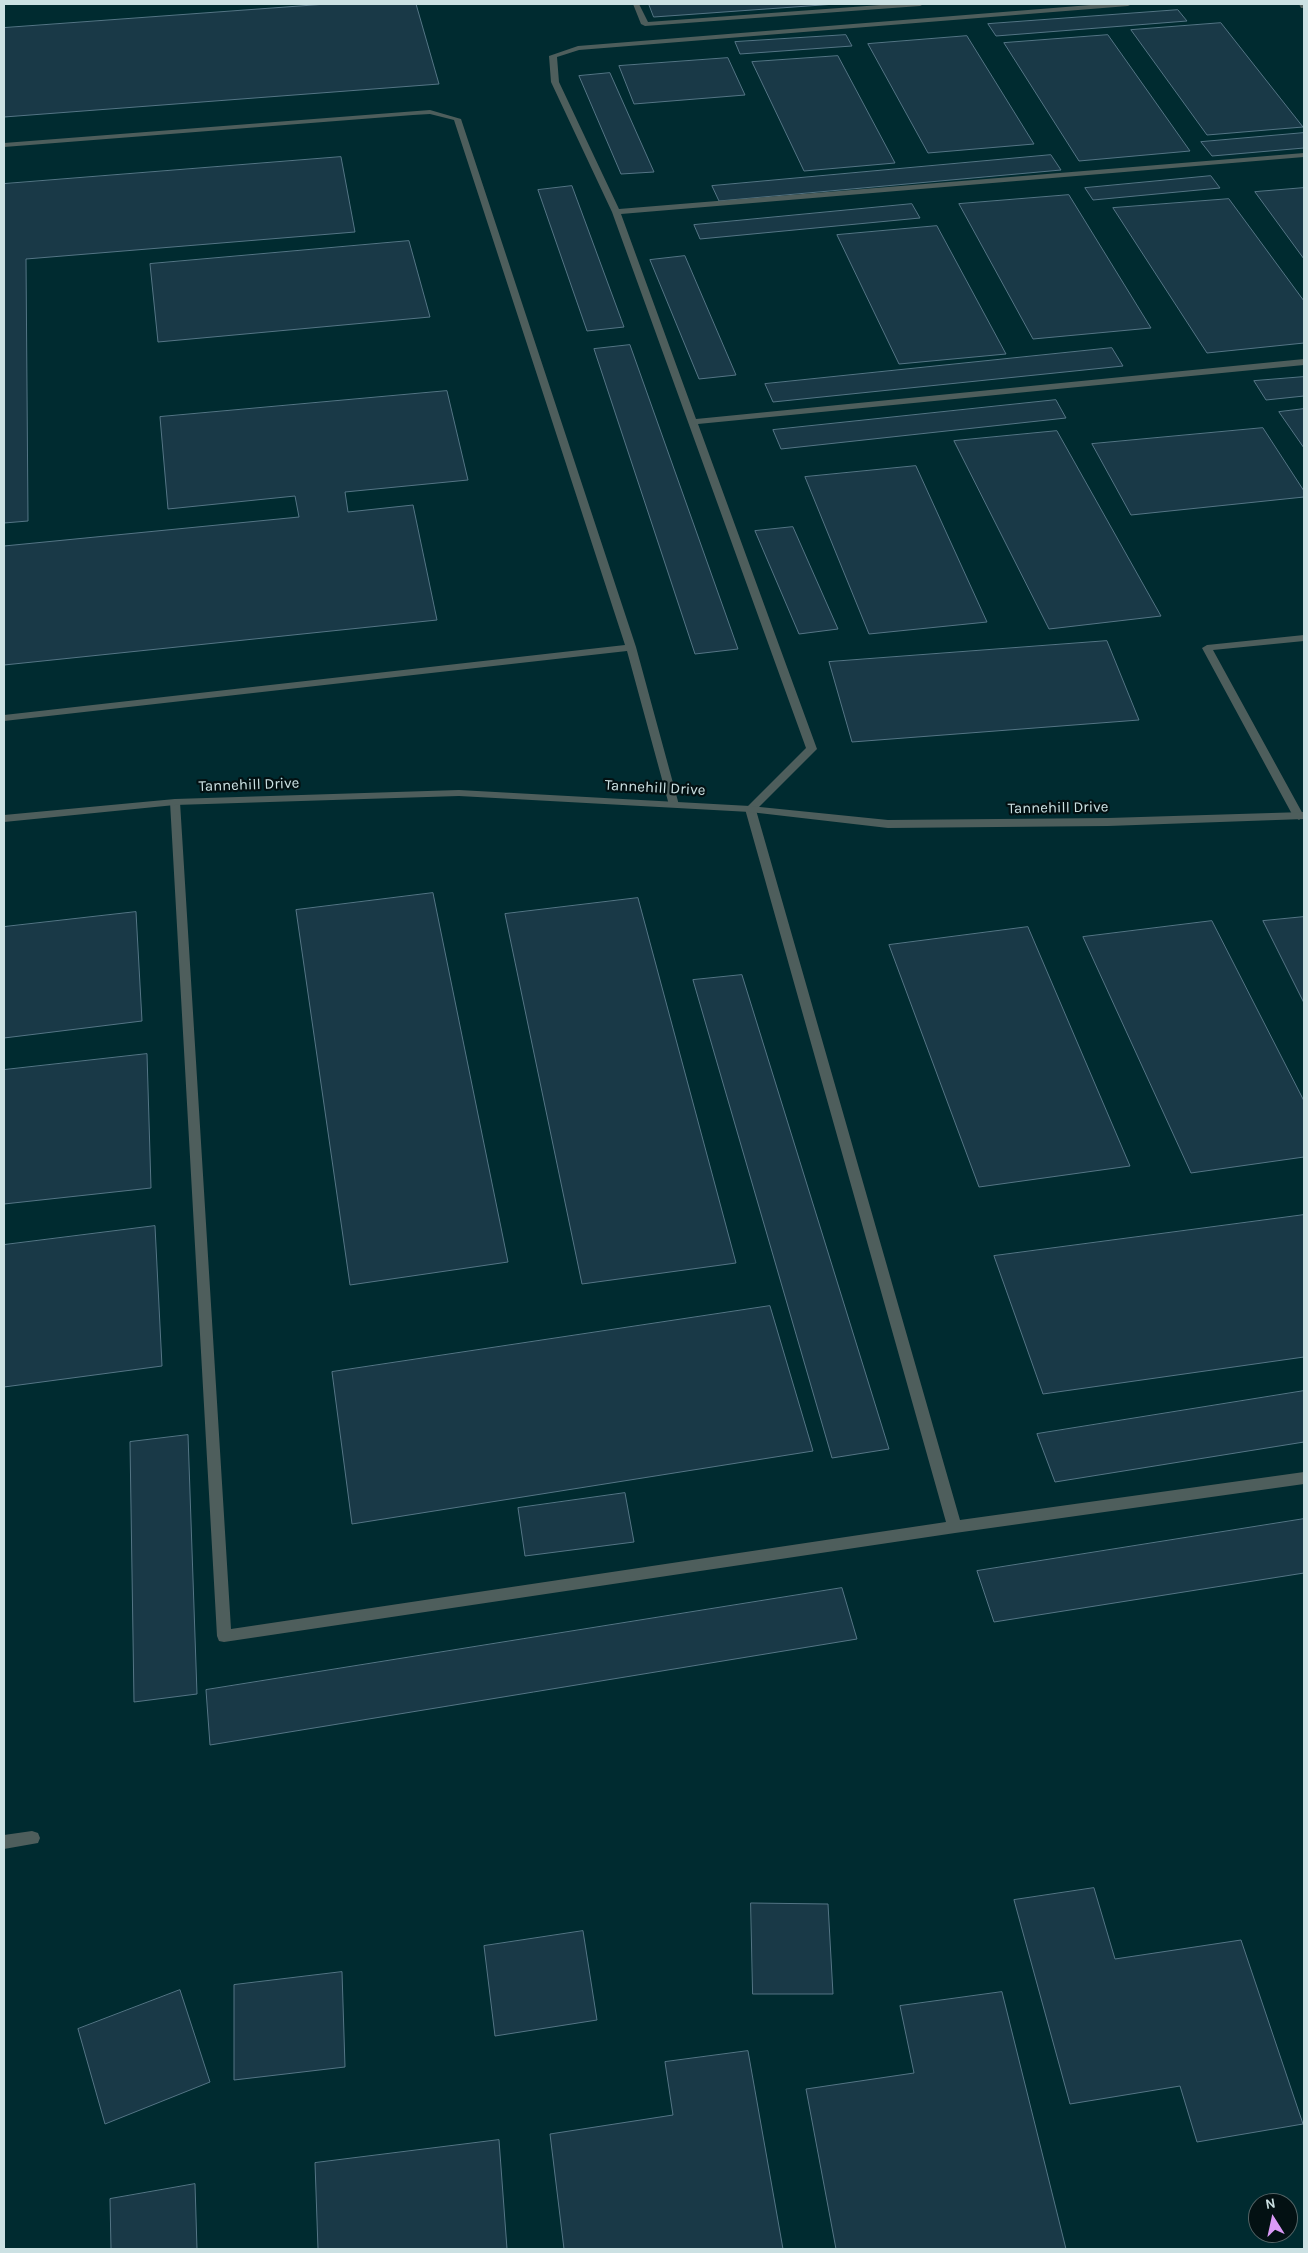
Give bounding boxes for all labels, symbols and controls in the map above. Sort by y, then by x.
street label: Tannehill Drive [198,774,300,796]
street label: Tannehill Drive [604,776,706,800]
street label: Tannehill Drive [1007,798,1109,818]
north arrow [1248,2193,1298,2243]
text: N [1264,2194,1277,2213]

